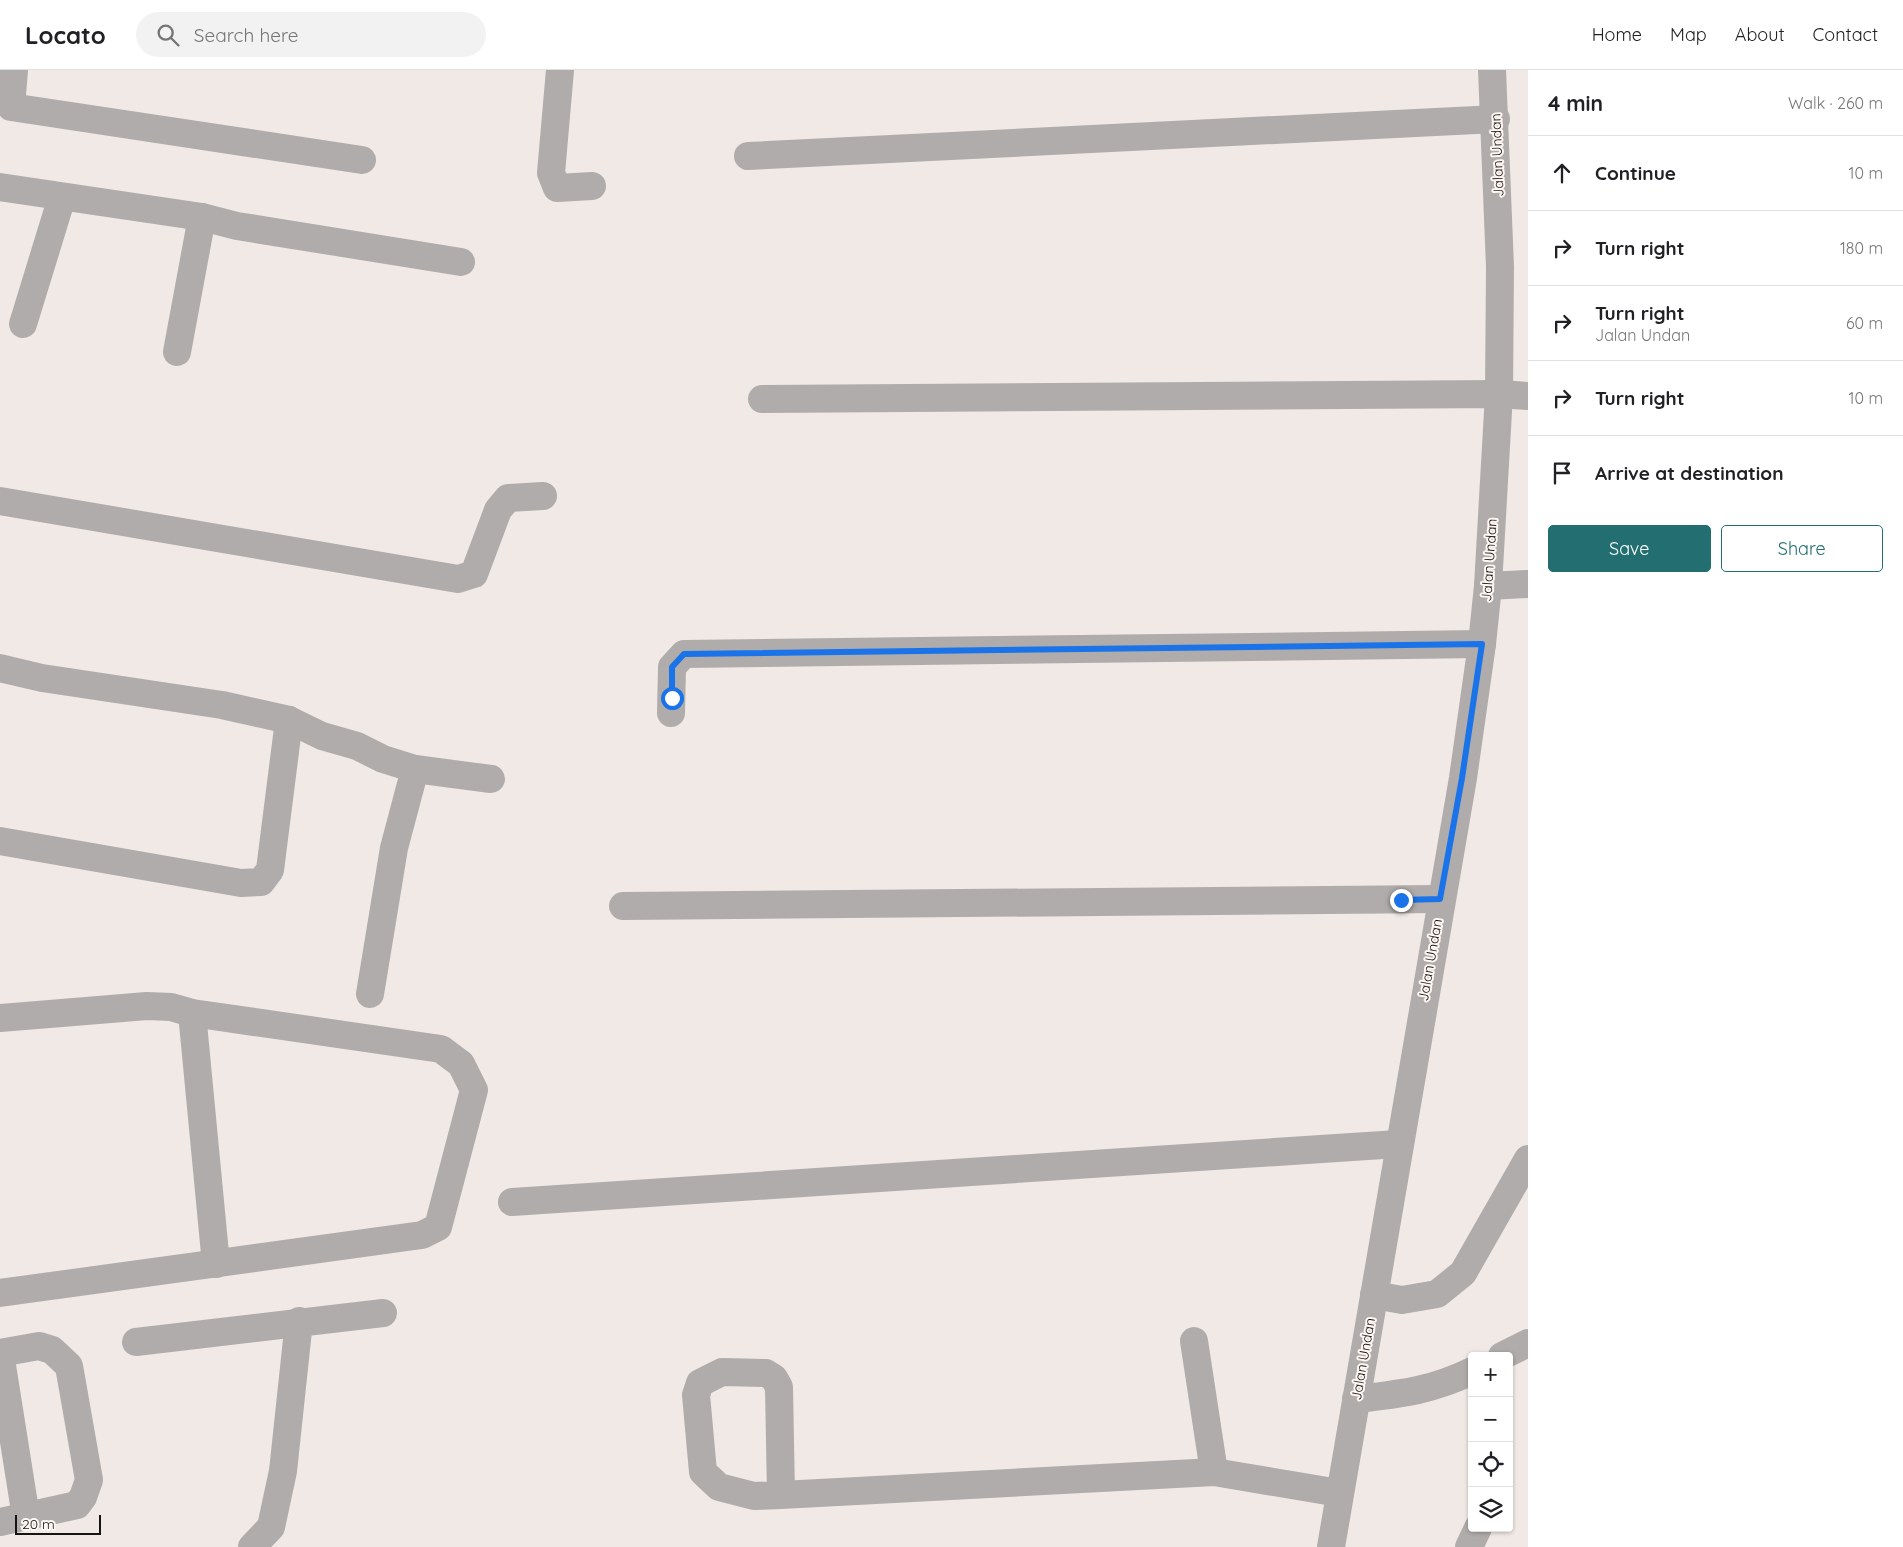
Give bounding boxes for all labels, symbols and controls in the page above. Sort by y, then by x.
search box [136,12,486,57]
text: Locato [25,20,106,50]
icon: search [154,21,182,49]
text: Search here [194,23,299,47]
text: Home [1592,23,1642,46]
text: Map [1670,23,1707,46]
text: About [1735,23,1785,46]
text: Contact [1813,23,1878,46]
text: 4 min [1548,90,1603,116]
text: Walk · 260 m [1788,93,1883,113]
street label: Jalan Undan [1487,113,1507,197]
icon: ahead [1548,159,1576,187]
text: Continue [1595,161,1676,185]
text: 10 m [1849,163,1883,183]
icon: right [1548,234,1576,262]
text: Turn right [1595,236,1684,260]
text: 180 m [1840,238,1883,258]
text: Turn right [1595,301,1684,325]
icon: right [1548,309,1576,337]
text: 60 m [1846,313,1883,333]
text: Jalan Undan [1595,325,1690,345]
icon: right [1548,384,1576,412]
text: Turn right [1595,386,1684,410]
text: 10 m [1849,388,1883,408]
icon: arrive [1548,459,1576,487]
text: Arrive at destination [1595,461,1784,485]
street label: Jalan Undan [1477,518,1501,602]
button: Save [1548,525,1711,572]
button: Share [1721,525,1883,572]
route start [661,687,684,710]
route end [1390,889,1413,912]
street label: Jalan Undan [1414,917,1446,1003]
street label: Jalan Undan [1347,1316,1379,1402]
map controls [1468,1352,1513,1532]
button: + [1468,1352,1513,1397]
button: − [1468,1397,1513,1442]
button: locate [1468,1442,1513,1487]
button: layers [1468,1487,1513,1532]
scale bar [15,1512,101,1535]
text: 20 m [22,1515,55,1533]

